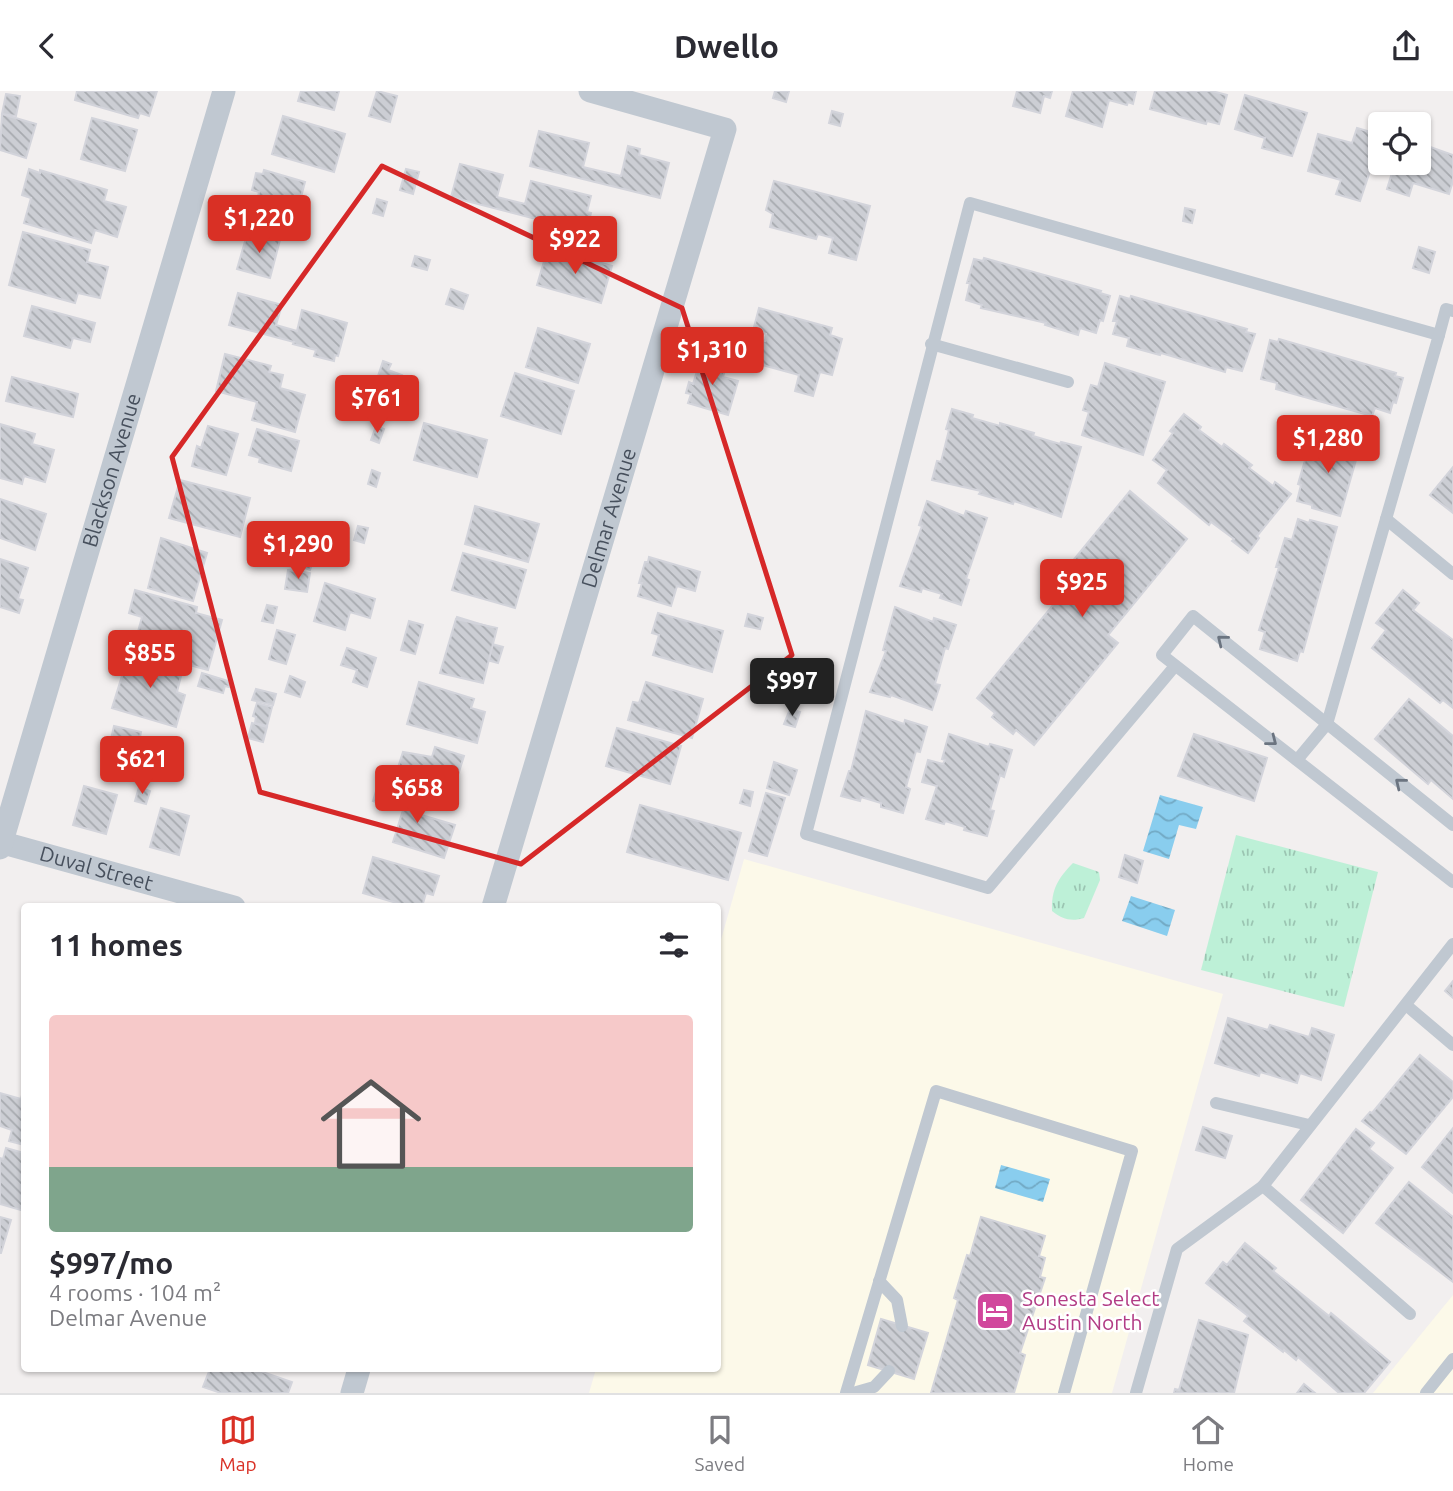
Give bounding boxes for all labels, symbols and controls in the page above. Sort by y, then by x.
icon: back [28,27,66,65]
icon: share [1387,27,1425,65]
text: Dwello [674,28,779,64]
map controls [1368,112,1431,175]
button: locate [1368,112,1431,175]
pin: $1,220 [202,195,316,255]
text: $1,220 [224,205,294,230]
pin: $922 [534,216,616,276]
text: $922 [549,226,601,251]
pin: $1,310 [655,327,769,387]
text: $1,310 [677,337,747,362]
pin: $761 [336,375,418,435]
text: $761 [351,385,403,410]
street label: Blackson Avenue [77,390,145,550]
pin: $1,280 [1271,415,1385,475]
text: $1,280 [1293,425,1363,450]
street label: Delmar Avenue [576,445,640,590]
pin: $1,290 [241,521,355,581]
text: $1,290 [263,531,333,556]
pin: $925 [1041,559,1123,619]
text: $925 [1056,569,1108,594]
pin: $855 [109,631,191,690]
one-way arrow [1218,636,1230,649]
text: $855 [124,640,176,665]
pin: $997 [751,659,833,718]
text: $997 [766,668,818,693]
one-way arrow [1264,733,1277,746]
pin: $621 [101,737,183,796]
text: $621 [116,746,168,771]
pin: $658 [376,765,458,825]
text: $658 [391,775,443,800]
one-way arrow [1395,778,1407,791]
street label: Duval Street [37,841,156,895]
icon: filters [655,926,693,964]
text: 11 homes [49,928,183,962]
icon: home [308,1061,434,1187]
text: $997/mo [49,1246,173,1280]
text: 4 rooms · 104 m² [49,1280,221,1305]
place label: Sonesta Select Austin North [1022,1286,1160,1334]
hotel icon: Sonesta Select Austin North [974,1290,1016,1332]
text: Delmar Avenue [49,1305,207,1330]
tab: Map [219,1411,257,1475]
tab: Saved [695,1411,745,1475]
tab: Home [1183,1411,1234,1475]

